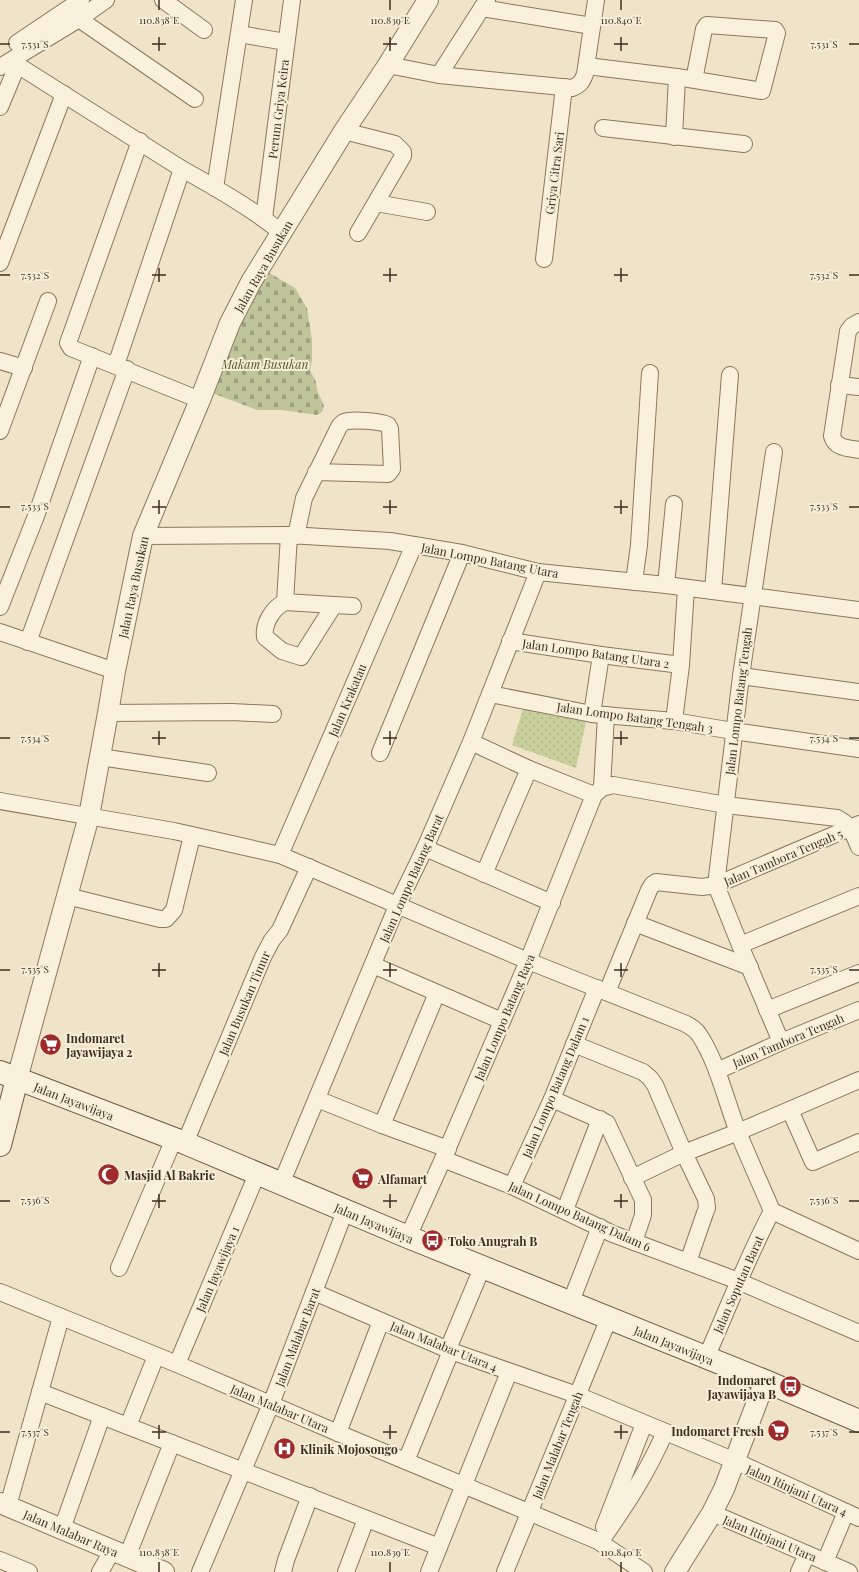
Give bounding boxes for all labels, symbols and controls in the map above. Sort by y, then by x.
text: 110.838°E [139,13,179,27]
text: 110.839°E [370,13,410,27]
text: 110.840°E [600,13,642,27]
text: 7.531°S [21,37,49,51]
text: 7.531°S [810,37,838,51]
street label: Perum Griya Keira [264,58,292,159]
street label: Griya Citra Sari [541,130,567,215]
street label: Jalan Raya Busukan [230,217,296,316]
text: 7.532°S [21,268,49,282]
text: 7.532°S [810,268,838,282]
park label: Makam Busukan [221,356,308,372]
text: 7.533°S [21,499,49,513]
text: 7.533°S [810,499,838,513]
street label: Jalan Raya Busukan [114,534,152,641]
street label: Jalan Lompo Batang Utara [419,539,560,581]
street label: Jalan Lompo Batang Tengah [721,626,755,777]
street label: Jalan Lompo Batang Utara 2 [520,635,671,671]
street label: Jalan Krakatau [324,661,370,740]
street label: Jalan Lompo Batang Tengah 3 [555,698,714,736]
text: 7.534°S [21,731,49,745]
text: 7.534°S [810,731,838,745]
street label: Jalan Lompo Batang Barat [375,811,447,946]
street label: Jalan Tambora Tengah 5 [720,825,845,890]
street label: Jalan Busukan Timur [214,948,274,1059]
street label: Jalan Lompo Batang Raya [470,951,538,1083]
text: 7.535°S [21,962,49,976]
text: 7.535°S [810,962,838,976]
street label: Jalan Tambora Tengah [729,1009,846,1071]
street label: Jalan Lompo Batang Dalam 1 [518,1013,592,1161]
place label: Indomaret Jayawijaya 2 [65,1030,133,1060]
supermarket icon: Indomaret Jayawijaya 2 [37,1032,63,1058]
street label: Jalan Jayawijaya [31,1078,116,1124]
mosque icon: Masjid Al Bakrie [96,1162,122,1188]
supermarket icon: Alfamart [350,1166,376,1192]
place label: Masjid Al Bakrie [124,1167,215,1183]
place label: Alfamart [377,1171,428,1187]
street label: Jalan Lompo Batang Dalam 6 [506,1177,654,1255]
text: 7.536°S [21,1193,49,1207]
text: 7.536°S [810,1193,838,1207]
street label: Jalan Jayawijaya [331,1199,416,1247]
street label: Jalan Jayawijaya 1 [191,1223,243,1315]
bus stop icon: Toko Anugrah B [420,1228,446,1254]
street label: Jalan Soputan Barat [709,1232,767,1336]
place label: Toko Anugrah B [448,1233,537,1249]
street label: Jalan Malabar Barat [270,1285,324,1390]
street label: Jalan Malabar Utara 4 [387,1317,500,1375]
street label: Jalan Jayawijaya [631,1321,716,1368]
place label: Indomaret Jayawijaya B [707,1372,777,1402]
bus stop icon: Indomaret Jayawijaya B [778,1374,804,1400]
street label: Jalan Malabar Utara [227,1380,332,1436]
street label: Jalan Malabar Tengah [528,1389,586,1502]
supermarket icon: Indomaret Fresh [766,1418,792,1444]
place label: Indomaret Fresh [671,1423,765,1439]
text: 7.537°S [21,1425,49,1439]
text: 7.537°S [810,1425,838,1439]
hospital icon: Klinik Mojosongo [272,1436,298,1462]
place label: Klinik Mojosongo [300,1441,398,1457]
street label: Jalan Rinjani Utara 4 [743,1460,850,1519]
street label: Jalan Malabar Raya [20,1505,121,1560]
street label: Jalan Rinjani Utara [720,1511,819,1565]
text: 110.838°E [139,1545,179,1559]
text: 110.839°E [370,1545,410,1559]
text: 110.840°E [600,1545,642,1559]

